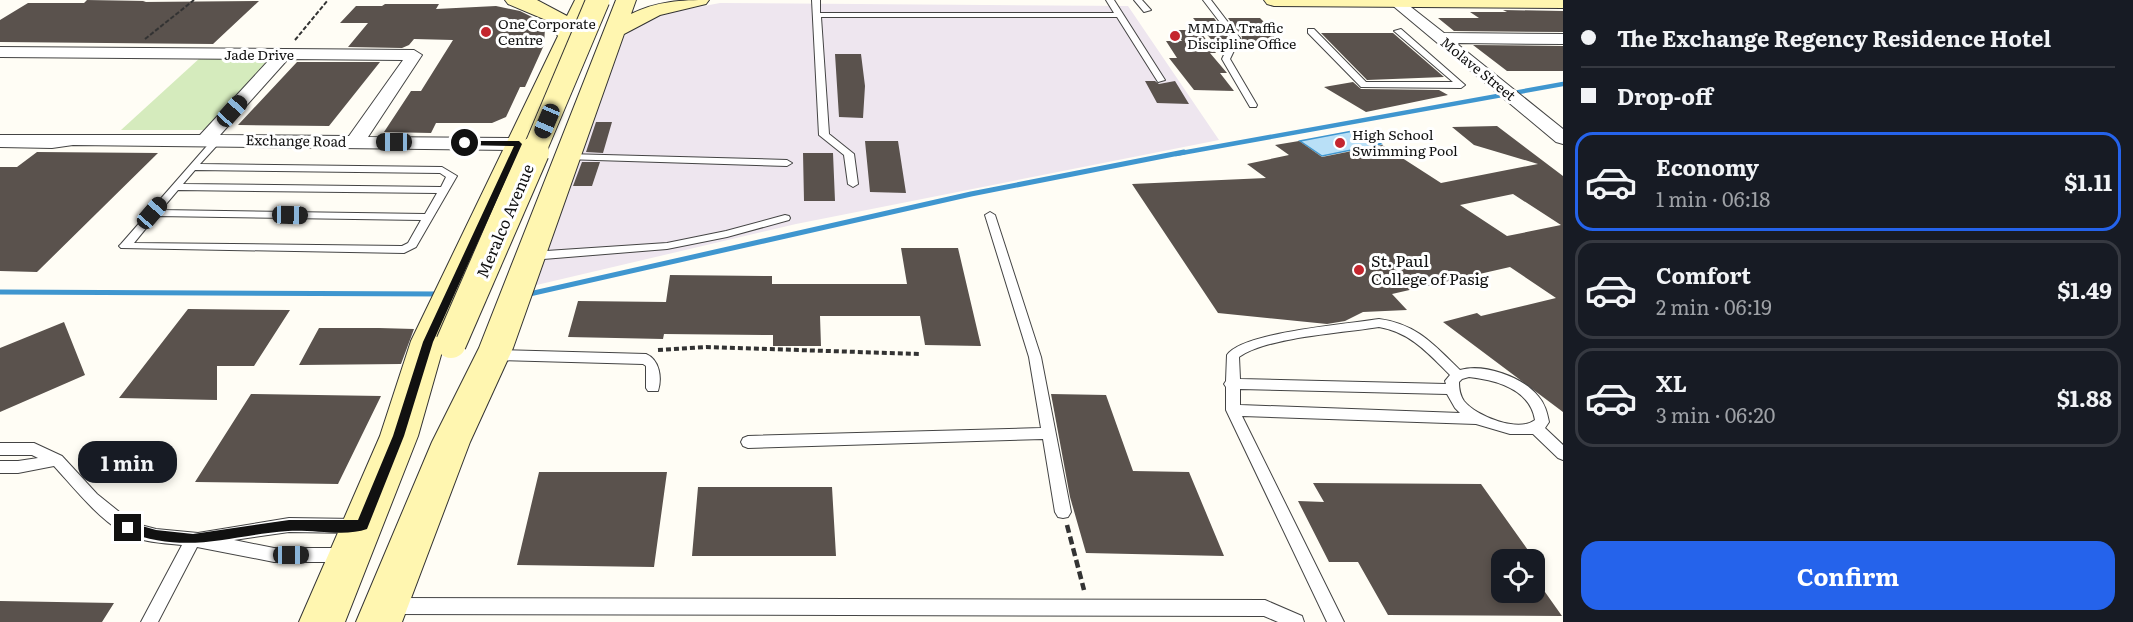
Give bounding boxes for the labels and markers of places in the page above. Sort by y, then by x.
place label: One Corporate Centre [498,13,596,49]
place label: MMDA Traffic Discipline Office [1187,17,1296,53]
marker: One Corporate Centre [479,25,493,39]
marker: MMDA Traffic Discipline Office [1168,29,1182,43]
place label: High School Swimming Pool [1352,124,1458,160]
marker: High School Swimming Pool [1333,136,1347,150]
place label: St. Paul College of Pasig [1371,248,1489,290]
marker: St. Paul College of Pasig [1352,263,1366,277]

